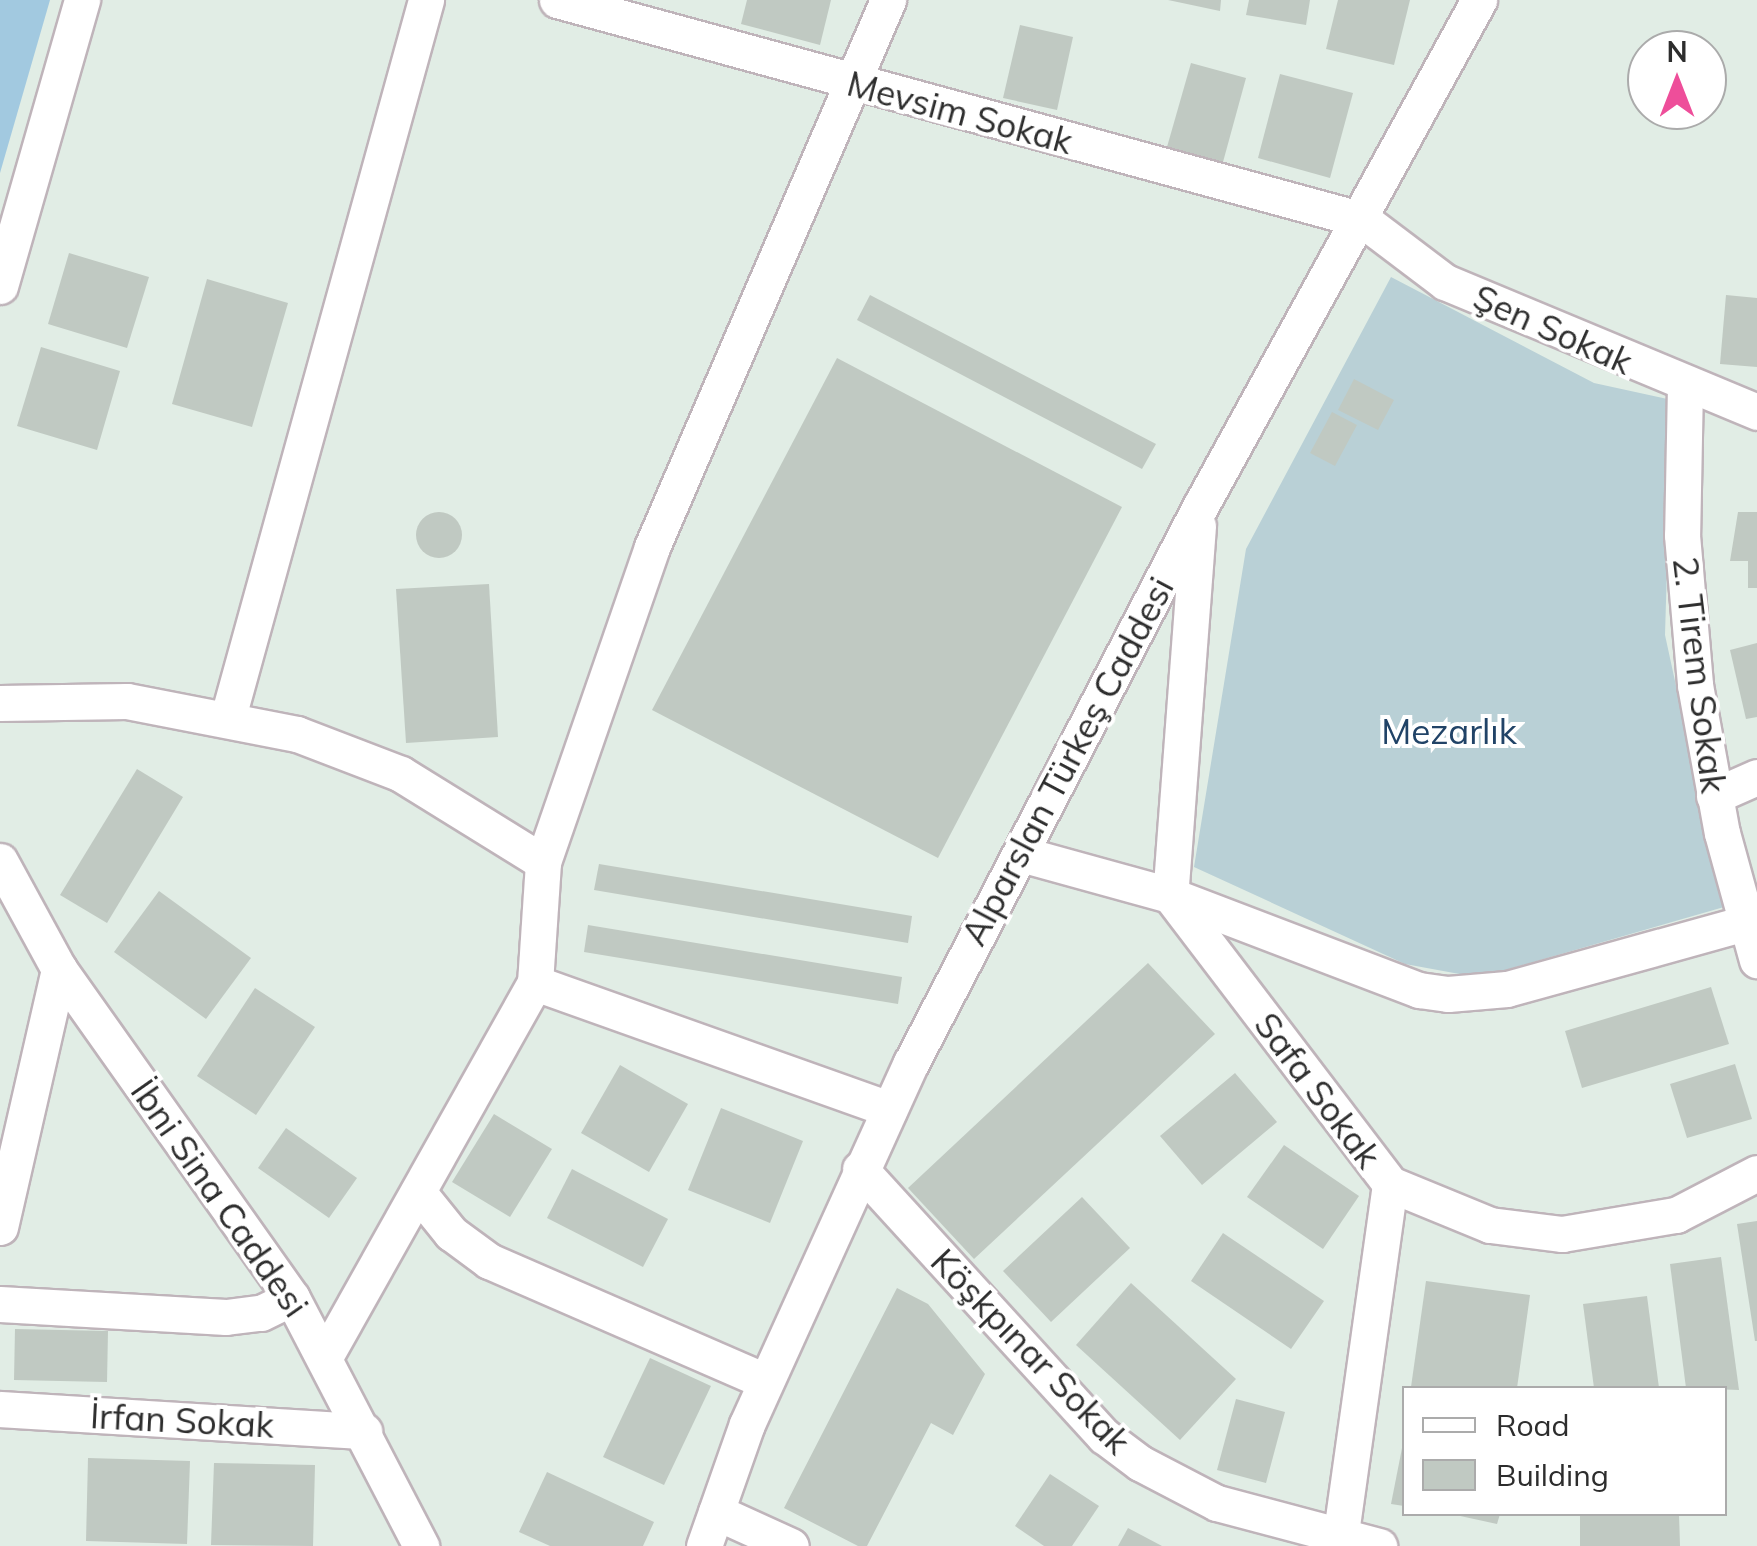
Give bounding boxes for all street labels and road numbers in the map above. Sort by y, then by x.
street label: Mevsim Sokak [843,62,1077,162]
street label: Şen Sokak [1467,275,1639,383]
street label: 2. Tirem Sokak [1665,555,1735,795]
street label: Alparslan Türkeş Caddesi [952,570,1182,952]
street label: Safa Sokak [1246,1004,1390,1176]
street label: İbni Sina Caddesi [123,1071,317,1325]
street label: Köşkpınar Sokak [923,1240,1139,1462]
street label: İrfan Sokak [89,1394,275,1446]

